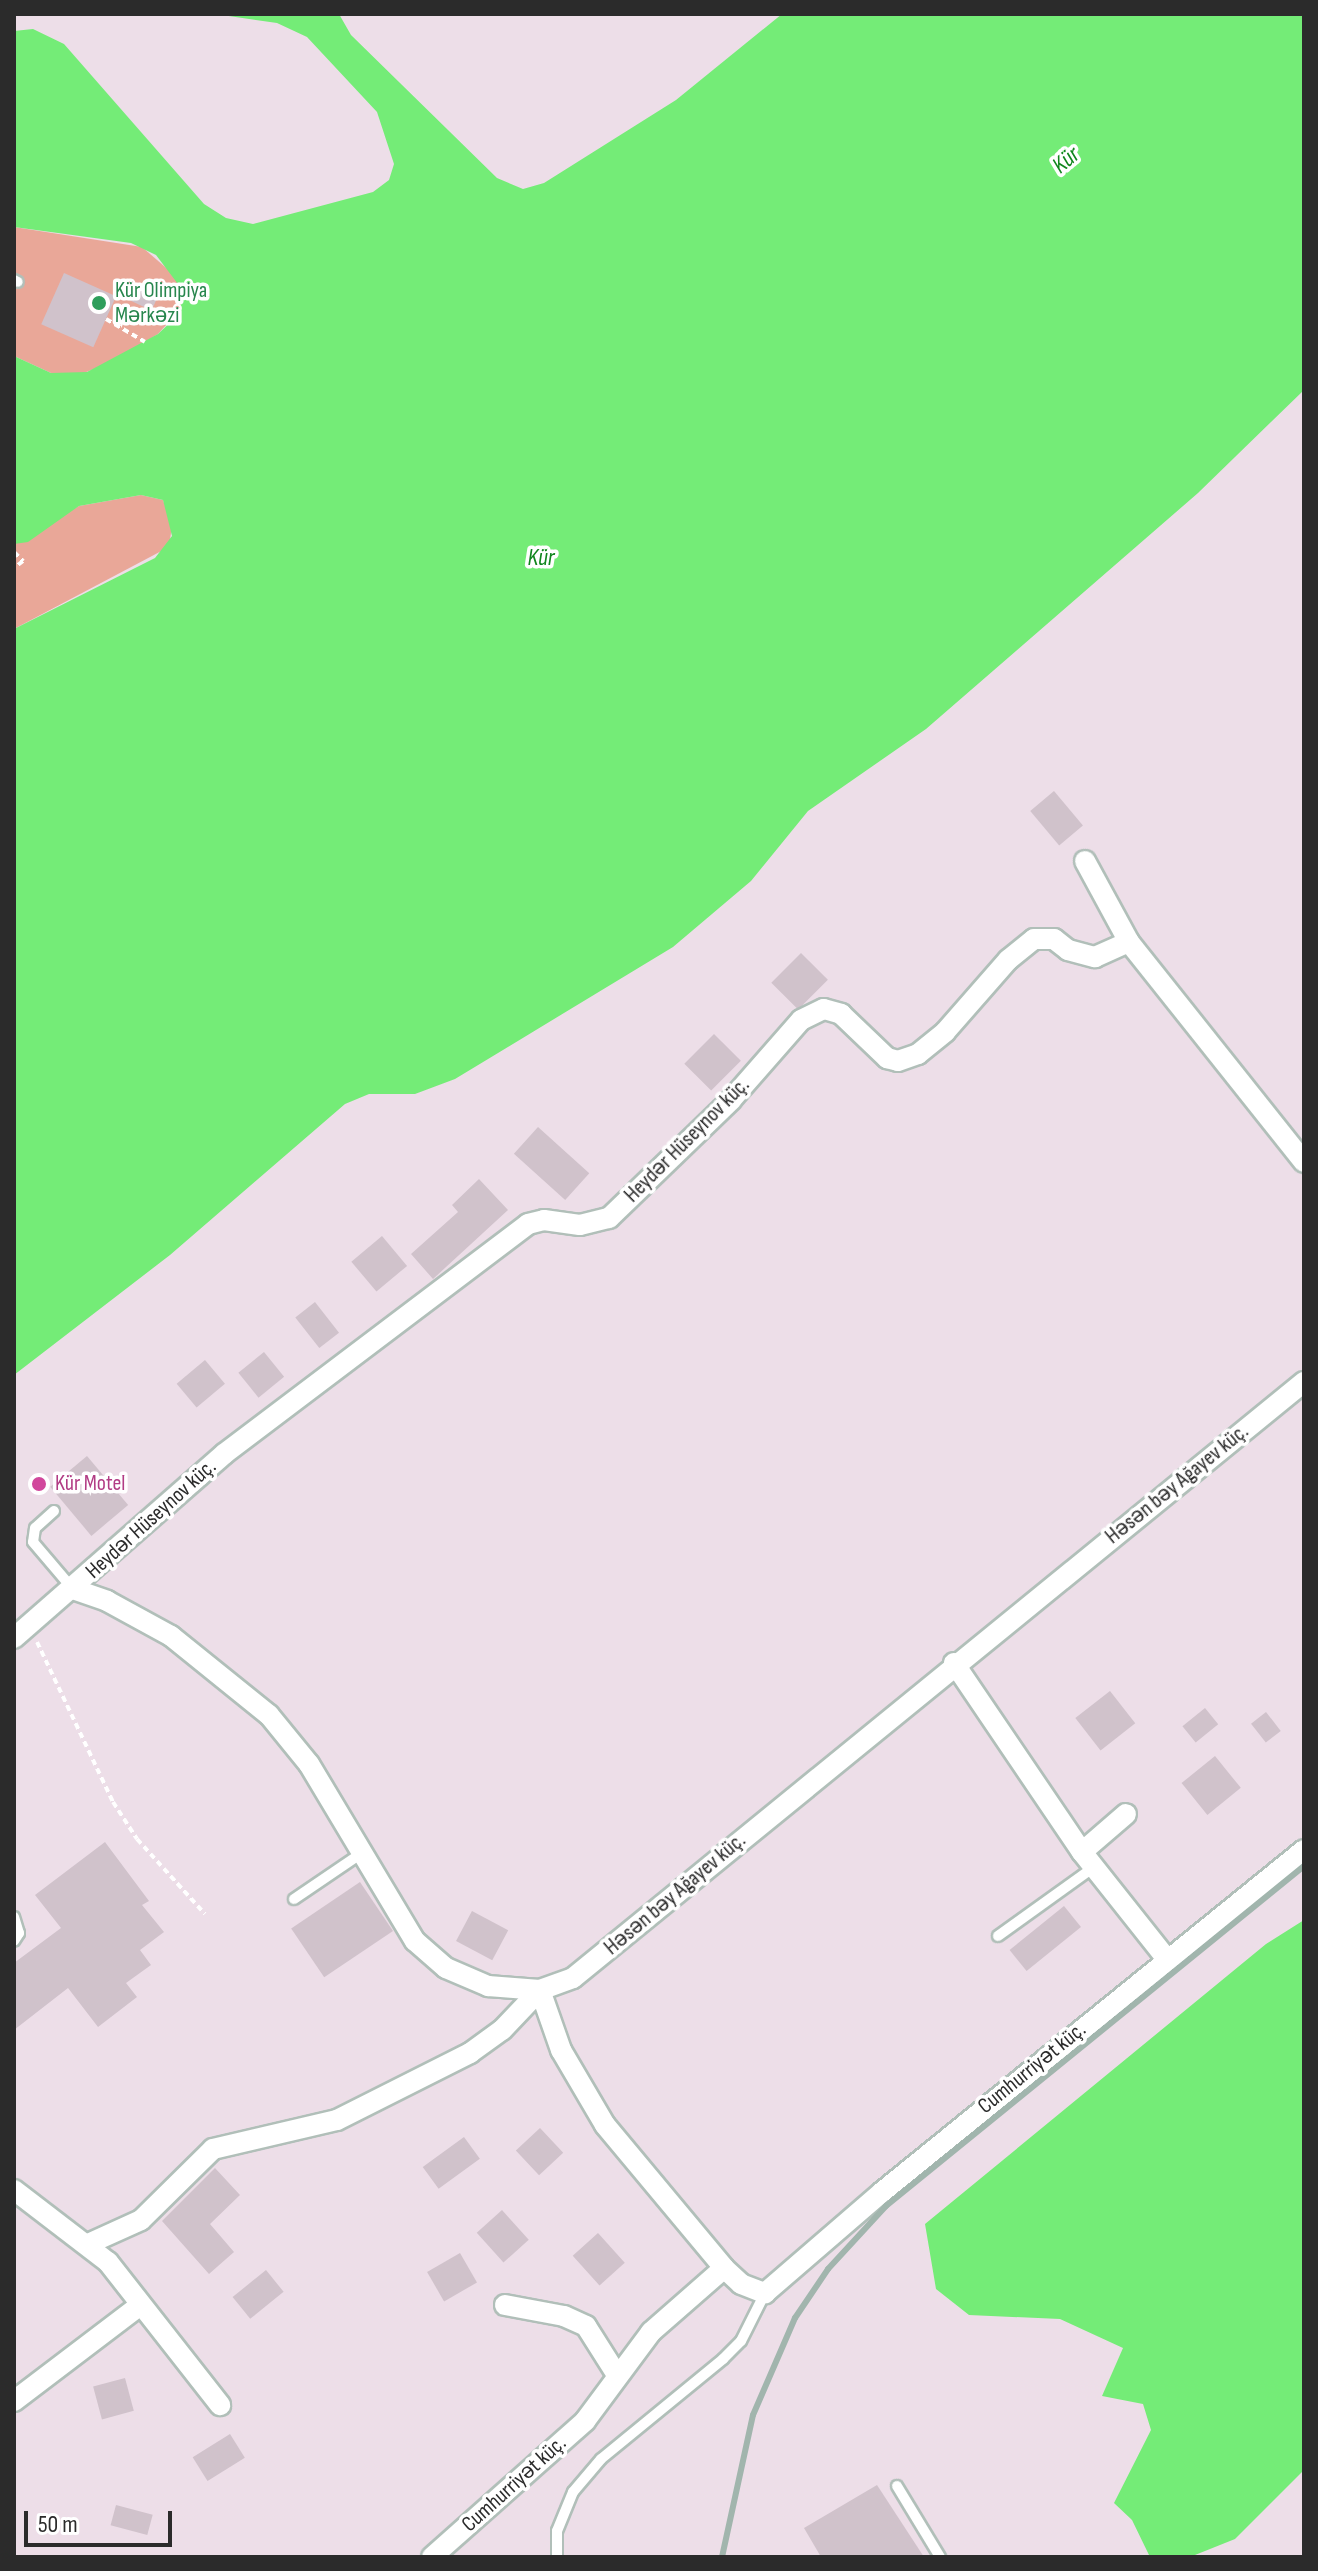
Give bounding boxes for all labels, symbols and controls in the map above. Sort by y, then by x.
water label: Kür [1046,140,1086,180]
place label: Kür Olimpiya Mərkəzi [115,277,207,328]
marker: Kür Olimpiya Mərkəzi [90,294,108,312]
water label: Kür [528,544,554,572]
street label: Heydər Hüseynov küç. [619,1072,755,1208]
street label: Həsən bəy Ağayev küç. [1100,1418,1254,1550]
street label: Heydər Hüseynov küç. [80,1454,222,1584]
place label: Kür Motel [55,1471,125,1497]
marker: Kür Motel [30,1475,48,1493]
street label: Həsən bəy Ağayev küç. [599,1827,751,1961]
street label: Cumhurriyət küç. [973,2016,1091,2120]
street label: Cumhurriyət küç. [456,2430,572,2538]
scale bar [28,2495,176,2545]
text: 50 m [38,2510,78,2539]

